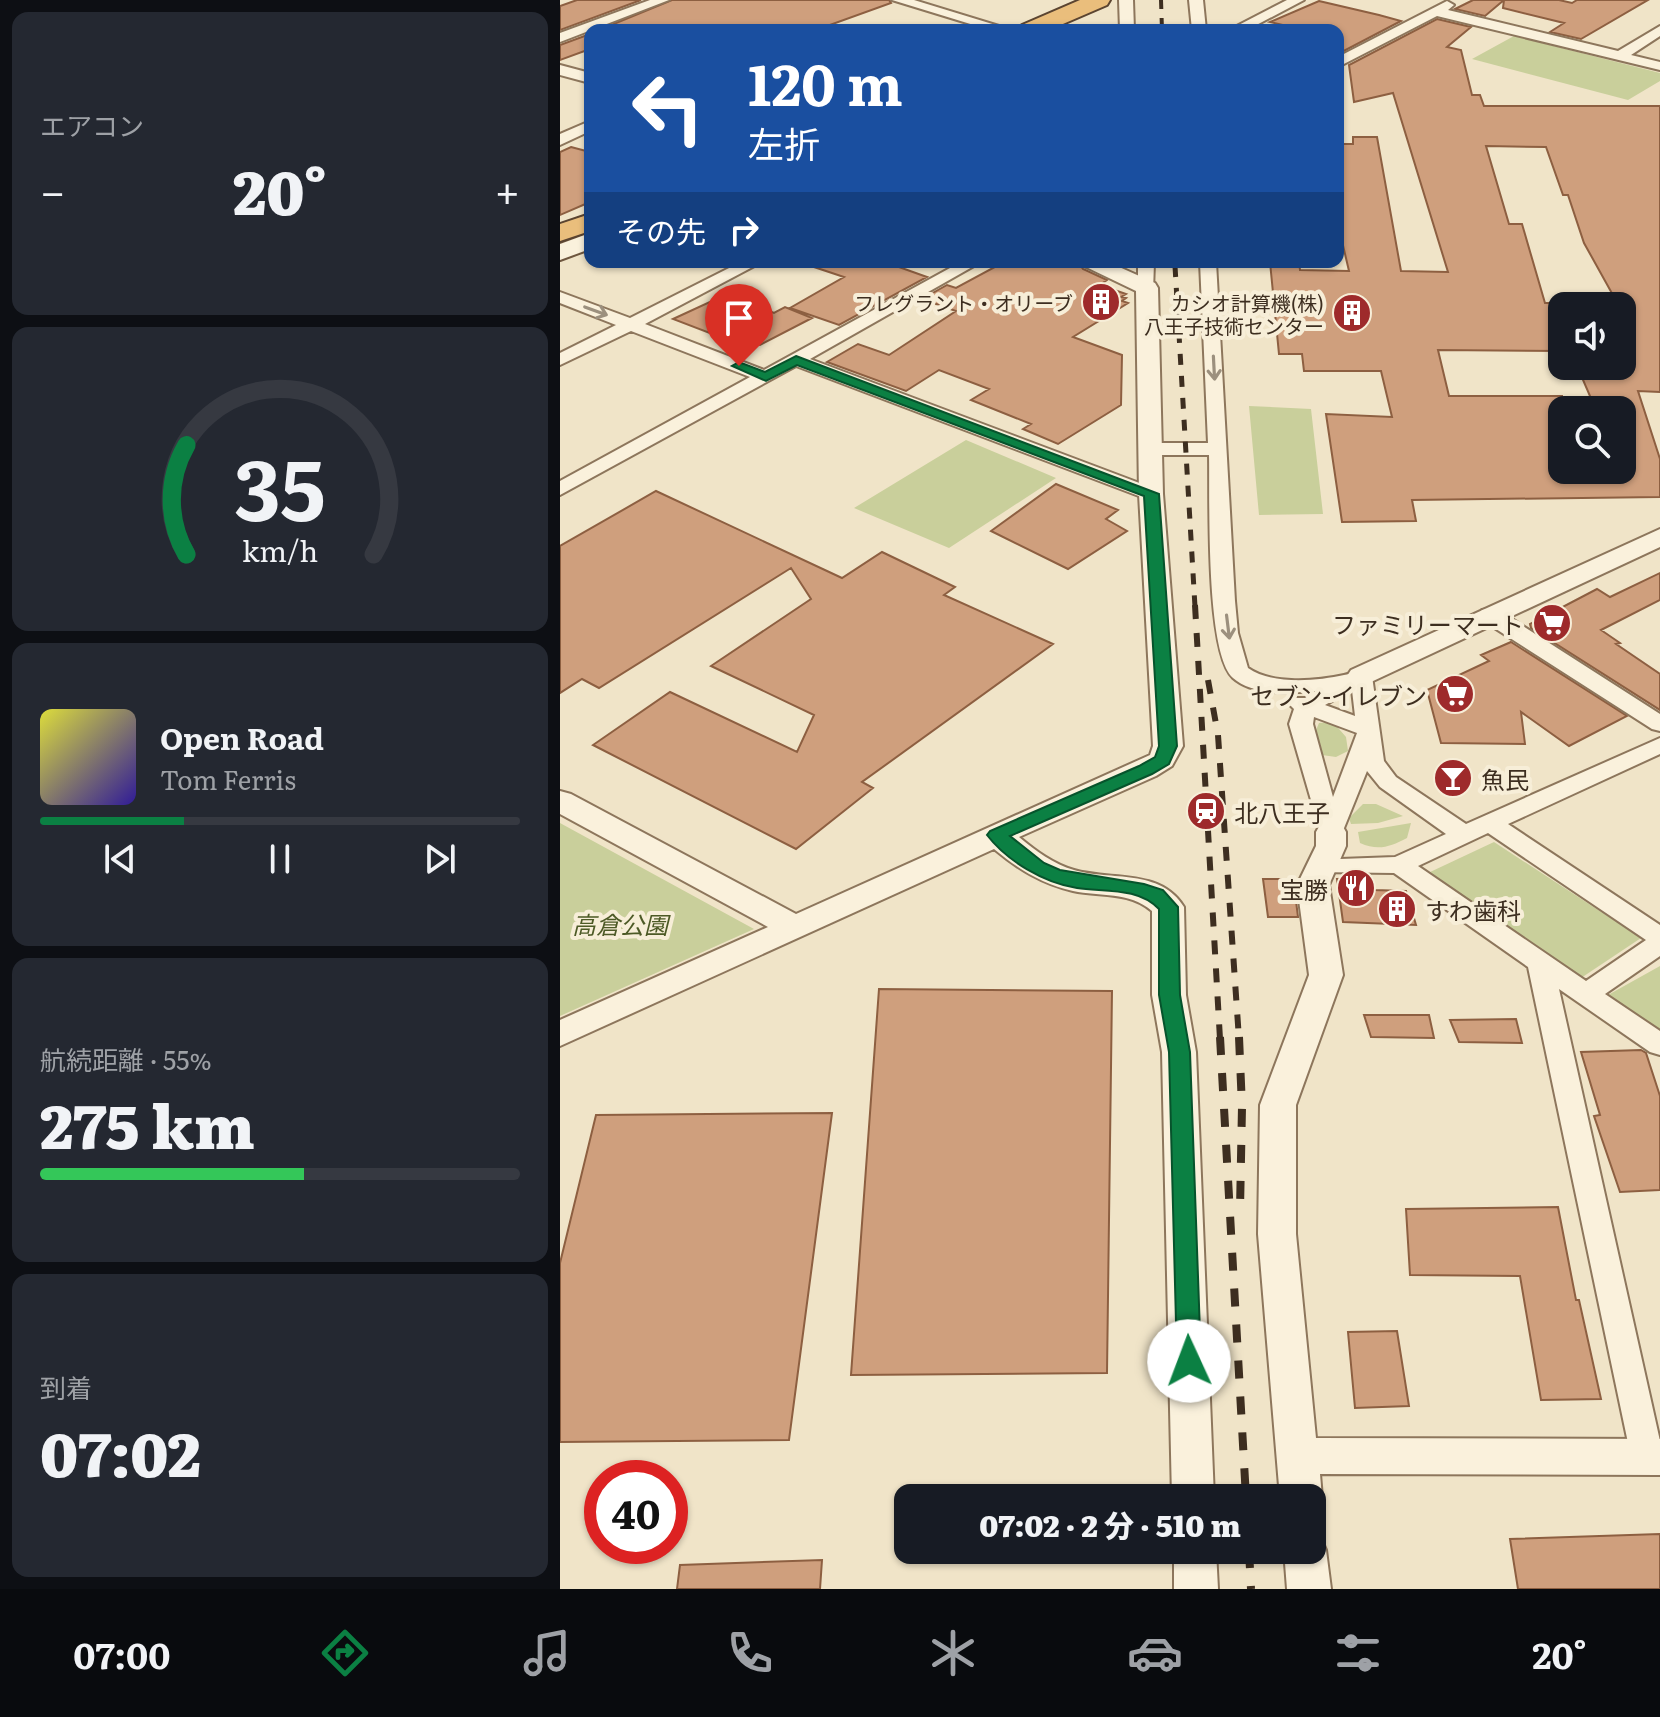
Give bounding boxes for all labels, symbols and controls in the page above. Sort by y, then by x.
text: 120 m [748,40,903,123]
icon: left [616,56,720,160]
text: エアコン [40,105,144,144]
text: 左折 [748,116,820,169]
text: 20° [233,144,327,233]
text: − [40,156,66,222]
text: + [494,156,520,222]
text: その先 [616,208,706,252]
icon: right [722,208,766,252]
building icon: フレグラント・オリーブ [1080,281,1122,323]
pin [705,284,773,366]
place label: フレグラント・オリーブ [854,287,1073,317]
place label: カシオ計算機(株) 八王子技術センター [1144,287,1324,340]
building icon: カシオ計算機(株) 八王子技術センター [1331,292,1373,334]
map controls [1548,292,1636,484]
button: sound [1548,292,1636,380]
icon: arrive [717,296,761,340]
one-way arrow [583,305,608,319]
one-way arrow [1207,354,1222,381]
button: search [1548,396,1636,484]
text: 35 [234,423,326,547]
text: km/h [242,528,318,571]
supermarket icon: ファミリーマート [1531,602,1573,644]
place label: ファミリーマート [1332,606,1524,641]
one-way arrow [1220,613,1235,640]
supermarket icon: セブン-イレブン [1434,673,1476,715]
place label: セブン-イレブン [1251,677,1427,712]
text: Open Road [160,715,324,759]
bar icon: 魚民 [1432,757,1474,799]
text: Tom Ferris [160,759,296,798]
place label: 魚民 [1481,761,1529,796]
station icon: 北八王子 [1185,790,1227,832]
place label: 北八王子 [1234,794,1330,829]
icon: previous [98,837,142,881]
icon: pause [258,837,302,881]
icon: next [418,837,462,881]
restaurant icon: 宝勝 [1335,867,1377,909]
place label: 宝勝 [1280,871,1328,906]
building icon: すわ歯科 [1376,888,1418,930]
place label: すわ歯科 [1425,892,1521,927]
park label: 高倉公園 [572,906,671,941]
text: 航続距離 · 55% [40,1039,212,1078]
text: 275 km [40,1078,255,1167]
position arrow [1147,1319,1231,1403]
text: 到着 [40,1367,92,1406]
text: 07:02 [40,1406,201,1495]
speed limit sign: 40 [584,1460,688,1564]
text: 07:02 · 2 分 · 510 m [979,1502,1241,1546]
icon: directions [317,1625,373,1681]
icon: music [519,1625,575,1681]
icon: phone [722,1625,778,1681]
icon: climate [925,1625,981,1681]
icon: car [1127,1625,1183,1681]
icon: filters [1330,1625,1386,1681]
text: 07:00 [73,1627,170,1680]
text: 20° [1532,1627,1587,1680]

